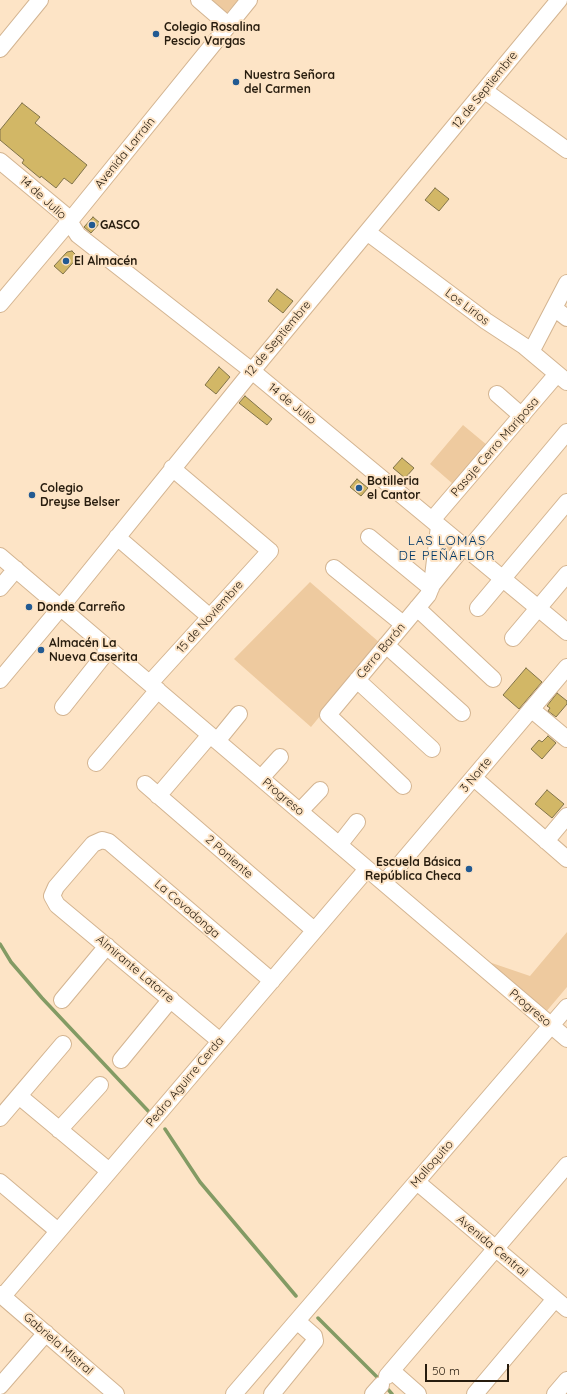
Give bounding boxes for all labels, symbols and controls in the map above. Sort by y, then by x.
place label: Colegio Rosalina Pescio Vargas [164,20,260,48]
marker: Colegio Rosalina Pescio Vargas [151,29,161,39]
street label: 12 de Septiembre [449,48,521,132]
place label: Nuestra Señora del Carmen [244,68,335,96]
marker: Nuestra Señora del Carmen [231,77,241,87]
street label: Avenida Larraín [92,115,158,191]
street label: 14 de Julio [17,173,69,223]
place label: GASCO [100,218,140,232]
marker: GASCO [87,220,97,230]
place label: El Almacén [74,254,137,268]
marker: El Almacén [61,256,71,266]
street label: Los Lirios [442,286,492,328]
street label: 12 de Septiembre [242,298,314,380]
street label: 14 de Julio [265,380,319,428]
street label: Pasaje Cerro Mariposa [448,394,542,500]
place label: Botilleria el Cantor [367,474,420,502]
place label: Colegio Dreyse Belser [40,481,120,509]
marker: Botilleria el Cantor [354,483,364,493]
marker: Colegio Dreyse Belser [27,490,37,500]
district label: LAS LOMAS DE PEÑAFLOR [398,533,496,564]
street label: 15 de Noviembre [174,578,246,656]
place label: Donde Carreño [37,600,125,614]
marker: Donde Carreño [24,602,34,612]
street label: Cerro Barón [354,620,408,682]
place label: Almacén La Nueva Caserita [49,636,138,664]
marker: Almacén La Nueva Caserita [36,645,46,655]
street label: 3 Norte [457,755,495,795]
street label: Progreso [259,775,307,819]
street label: 2 Poniente [202,832,256,882]
place label: Escuela Básica República Checa [365,855,461,883]
marker: Escuela Básica República Checa [464,864,474,874]
street label: La Covadonga [151,877,223,941]
street label: Almirante Latorre [93,932,177,1006]
street label: Progreso [506,986,554,1030]
street label: Pedro Aguirre Cerda [143,1034,227,1130]
street label: Malloquito [408,1137,456,1191]
street label: Avenida Central [454,1212,530,1280]
street label: Gabriela MIstral [20,1310,96,1378]
scale bar [427,1356,511,1382]
text: 50 m [432,1363,460,1378]

